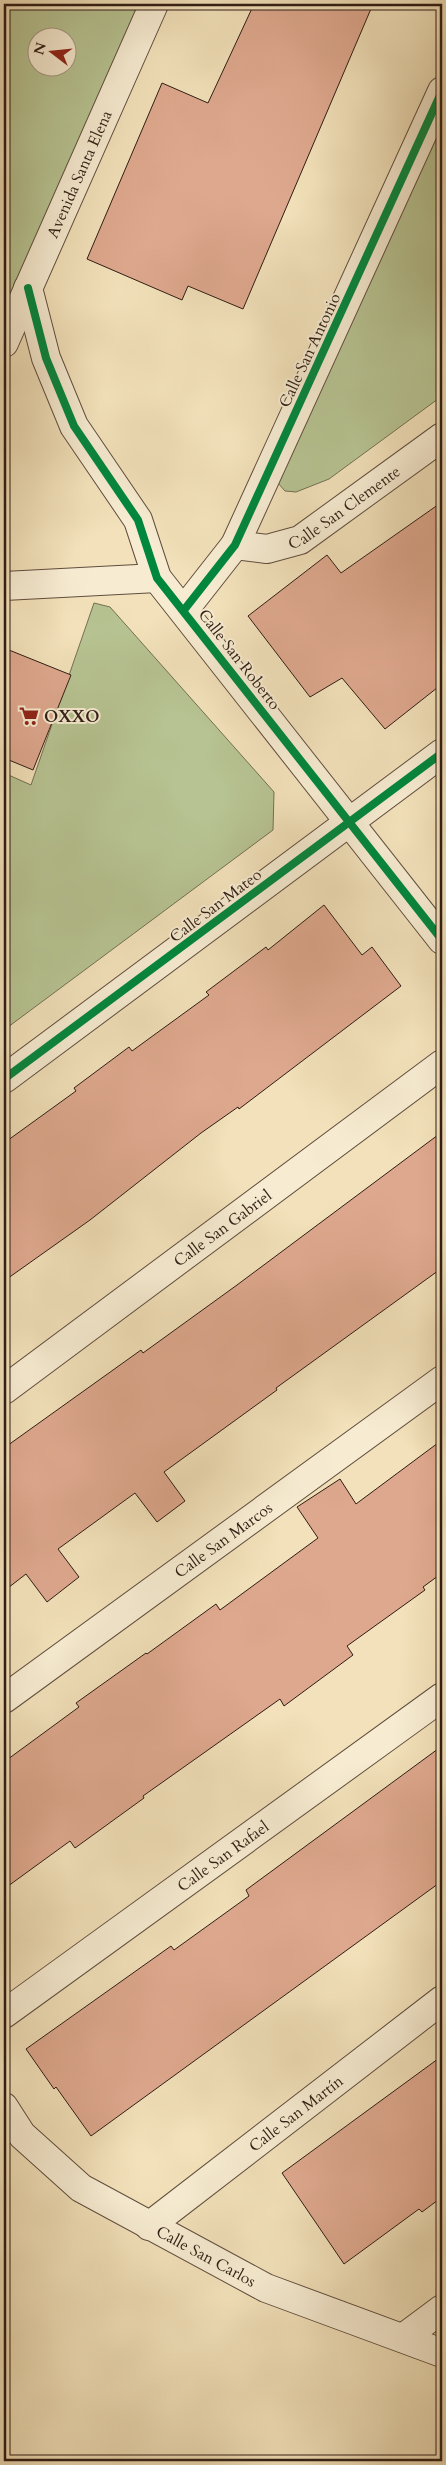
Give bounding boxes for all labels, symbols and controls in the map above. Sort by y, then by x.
north arrow [28,28,78,78]
text: N [29,40,51,57]
street label: Avenida Santa Elena [42,107,118,242]
street label: Calle San Antonio [274,289,346,411]
street label: Calle San Clemente [286,461,405,555]
street label: Calle San Roberto [193,605,286,715]
supermarket icon: OXXO [18,705,40,727]
place label: OXXO [44,706,99,728]
street label: Calle San Mateo [165,864,266,948]
street label: Calle San Gabriel [169,1185,276,1272]
street label: Calle San Marcos [170,1497,277,1583]
street label: Calle San Rafael [173,1816,274,1897]
street label: Calle San Martín [244,2070,348,2157]
street label: Calle San Carlos [152,2221,260,2292]

